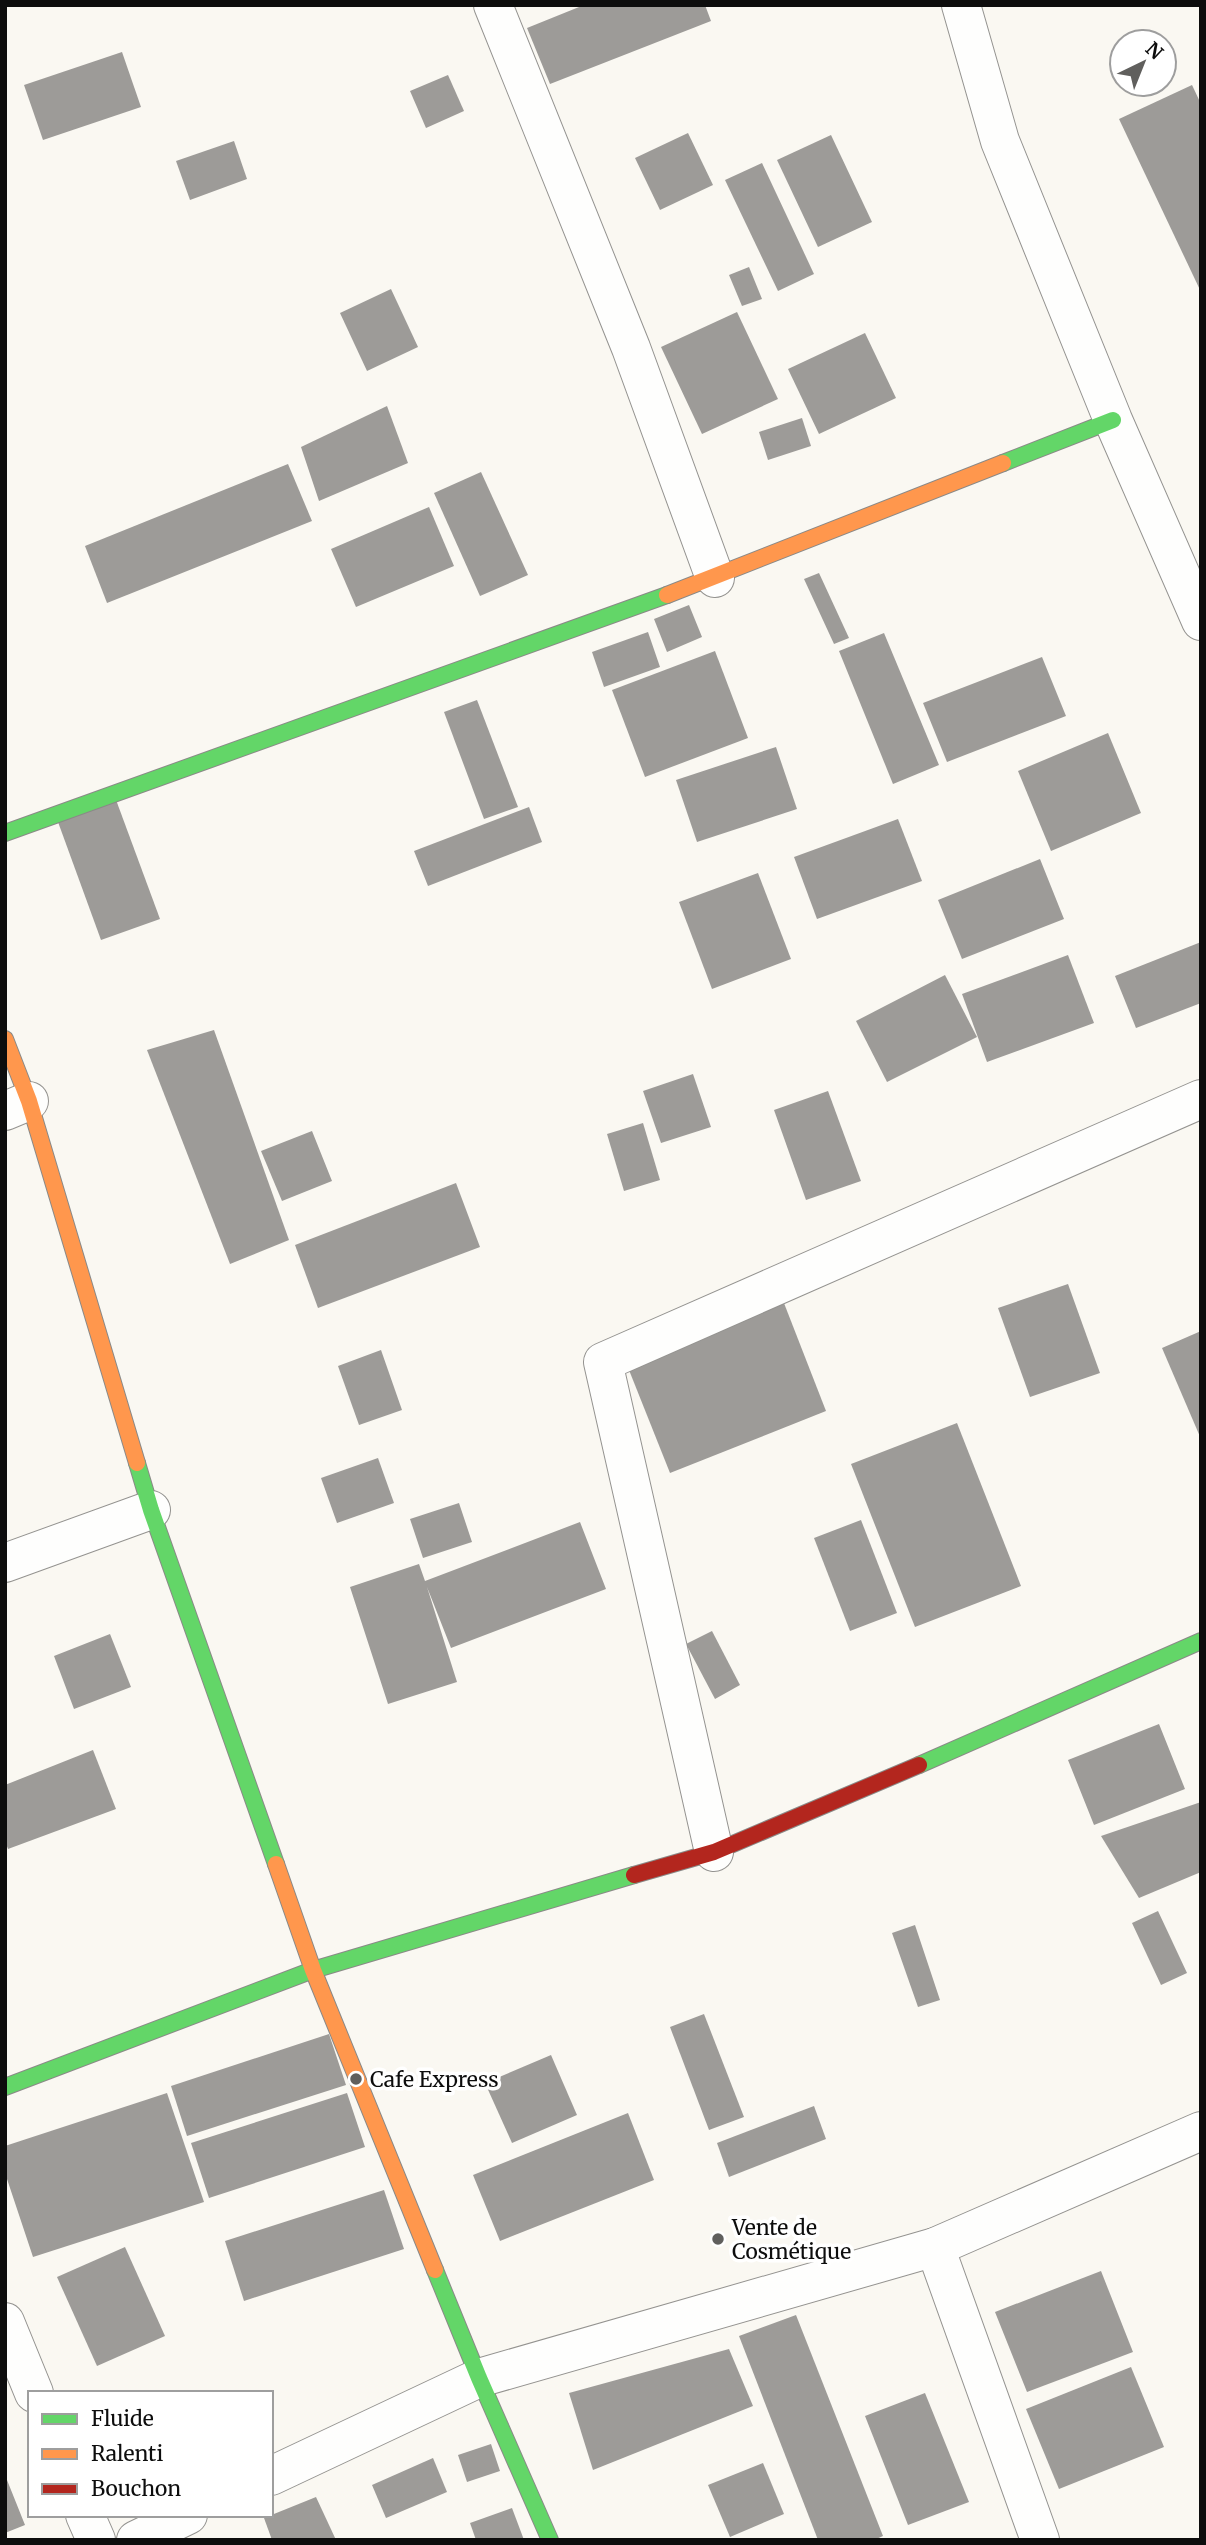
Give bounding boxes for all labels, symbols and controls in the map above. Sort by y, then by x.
north arrow [1108,28,1178,98]
text: N [1141,37,1168,64]
place label: Cafe Express [370,2066,499,2093]
marker: Cafe Express [348,2071,364,2087]
place label: Vente de Cosmétique [731,2214,851,2265]
marker: Vente de Cosmétique [710,2231,726,2247]
legend [28,2391,273,2517]
text: Fluide [91,2405,154,2432]
text: Ralenti [91,2440,163,2467]
text: Bouchon [91,2475,181,2502]

